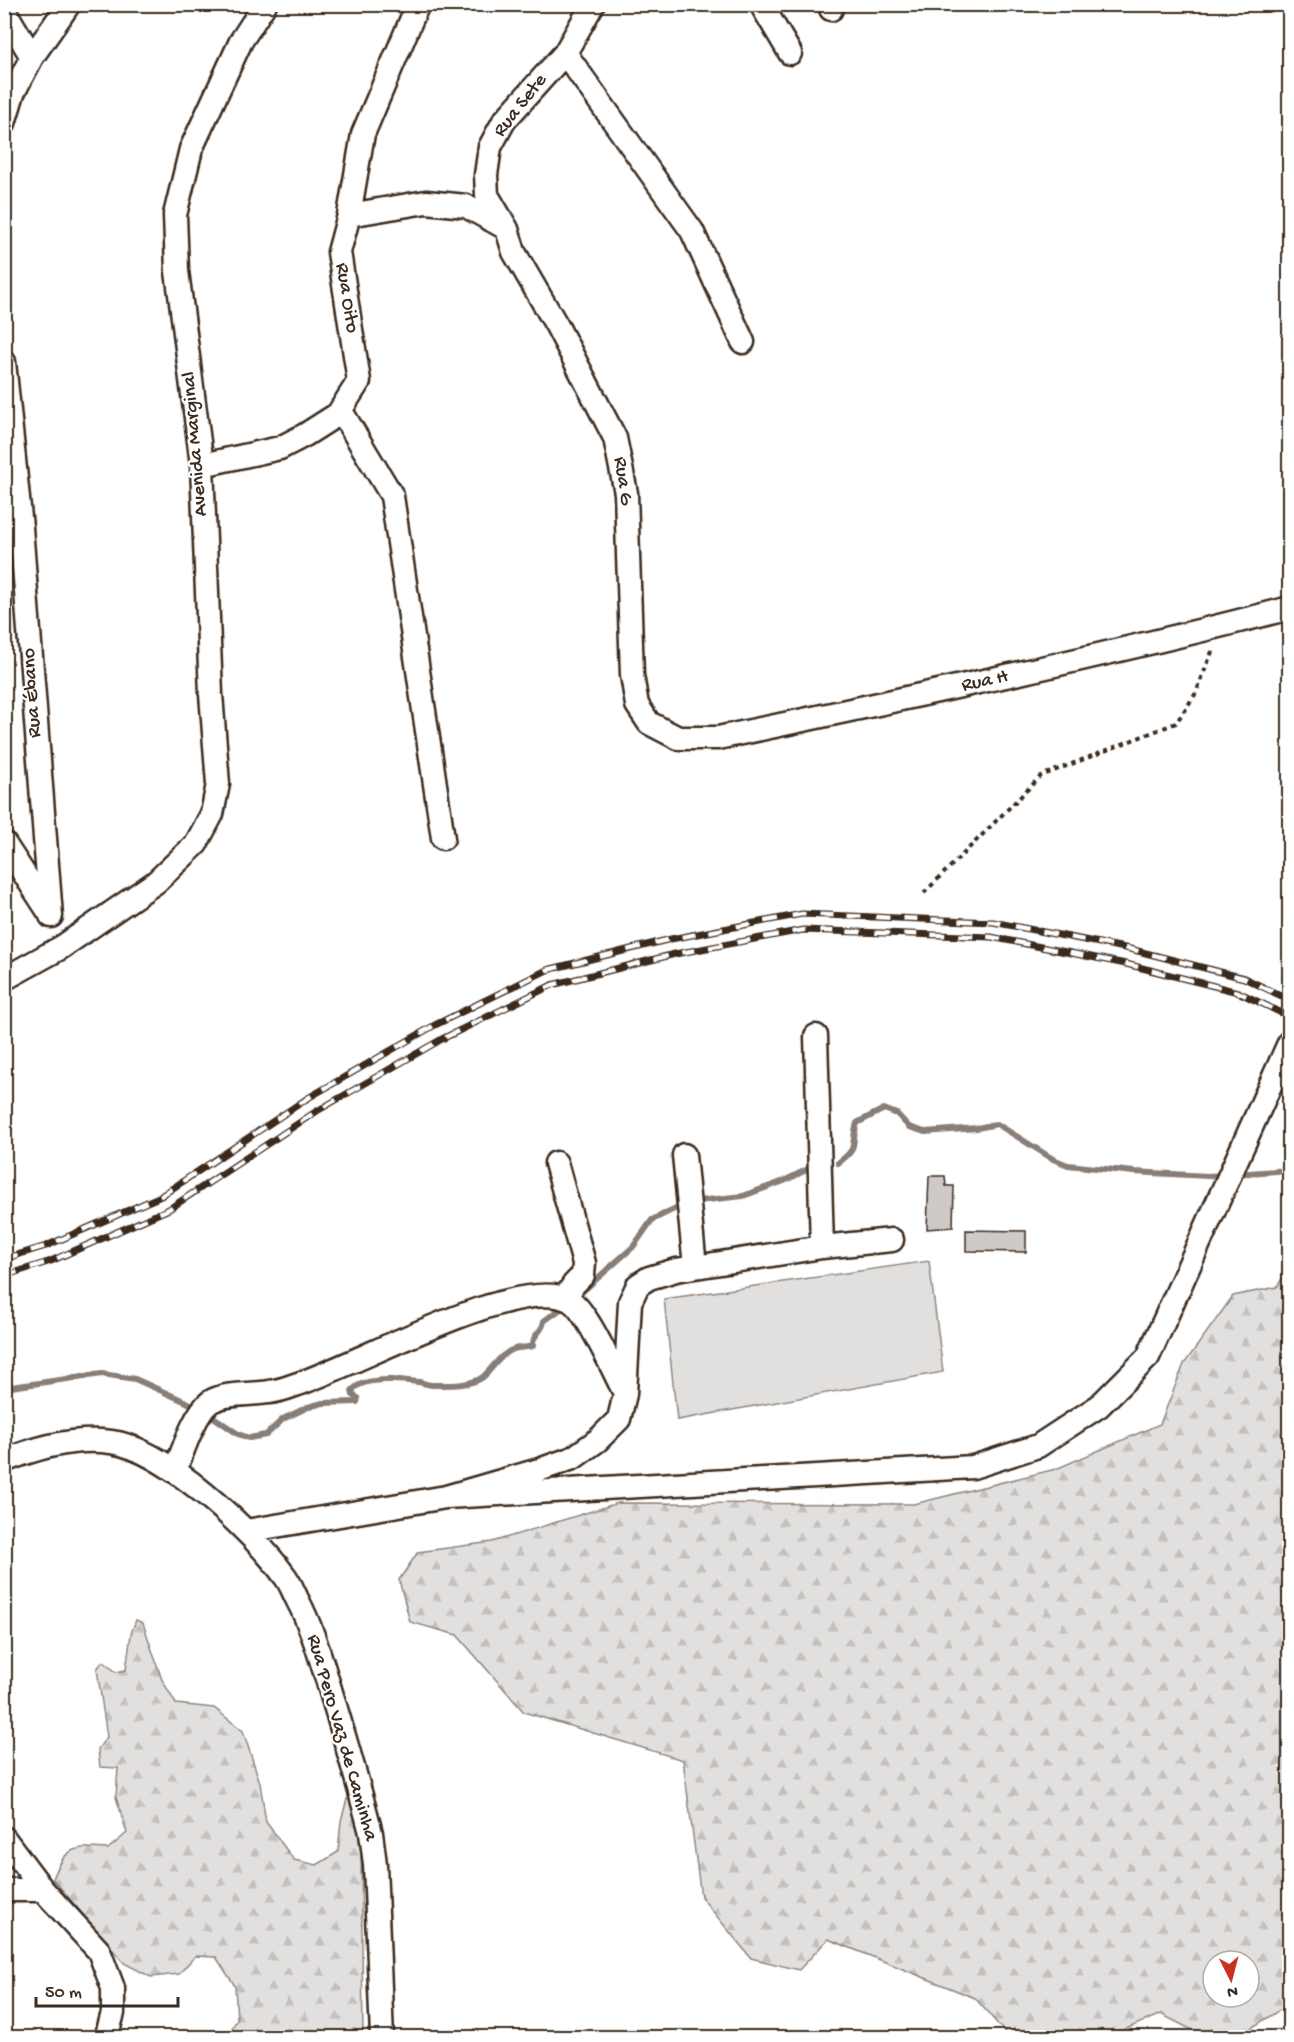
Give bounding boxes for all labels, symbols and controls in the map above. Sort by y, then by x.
street label: Rua Sete [489,69,553,142]
street label: Rua Oito [329,261,363,335]
street label: Avenida Marginal [178,371,214,517]
street label: Rua G [607,455,637,508]
street label: Rua Ébano [17,647,48,739]
street label: Rua H [960,666,1011,698]
street label: Rua Pero Vaz de Caminha [300,1632,382,1845]
north arrow [1201,1949,1261,2009]
scale bar [36,1970,178,2008]
text: N [1225,1980,1238,2000]
text: 50 m [45,1983,82,2004]

